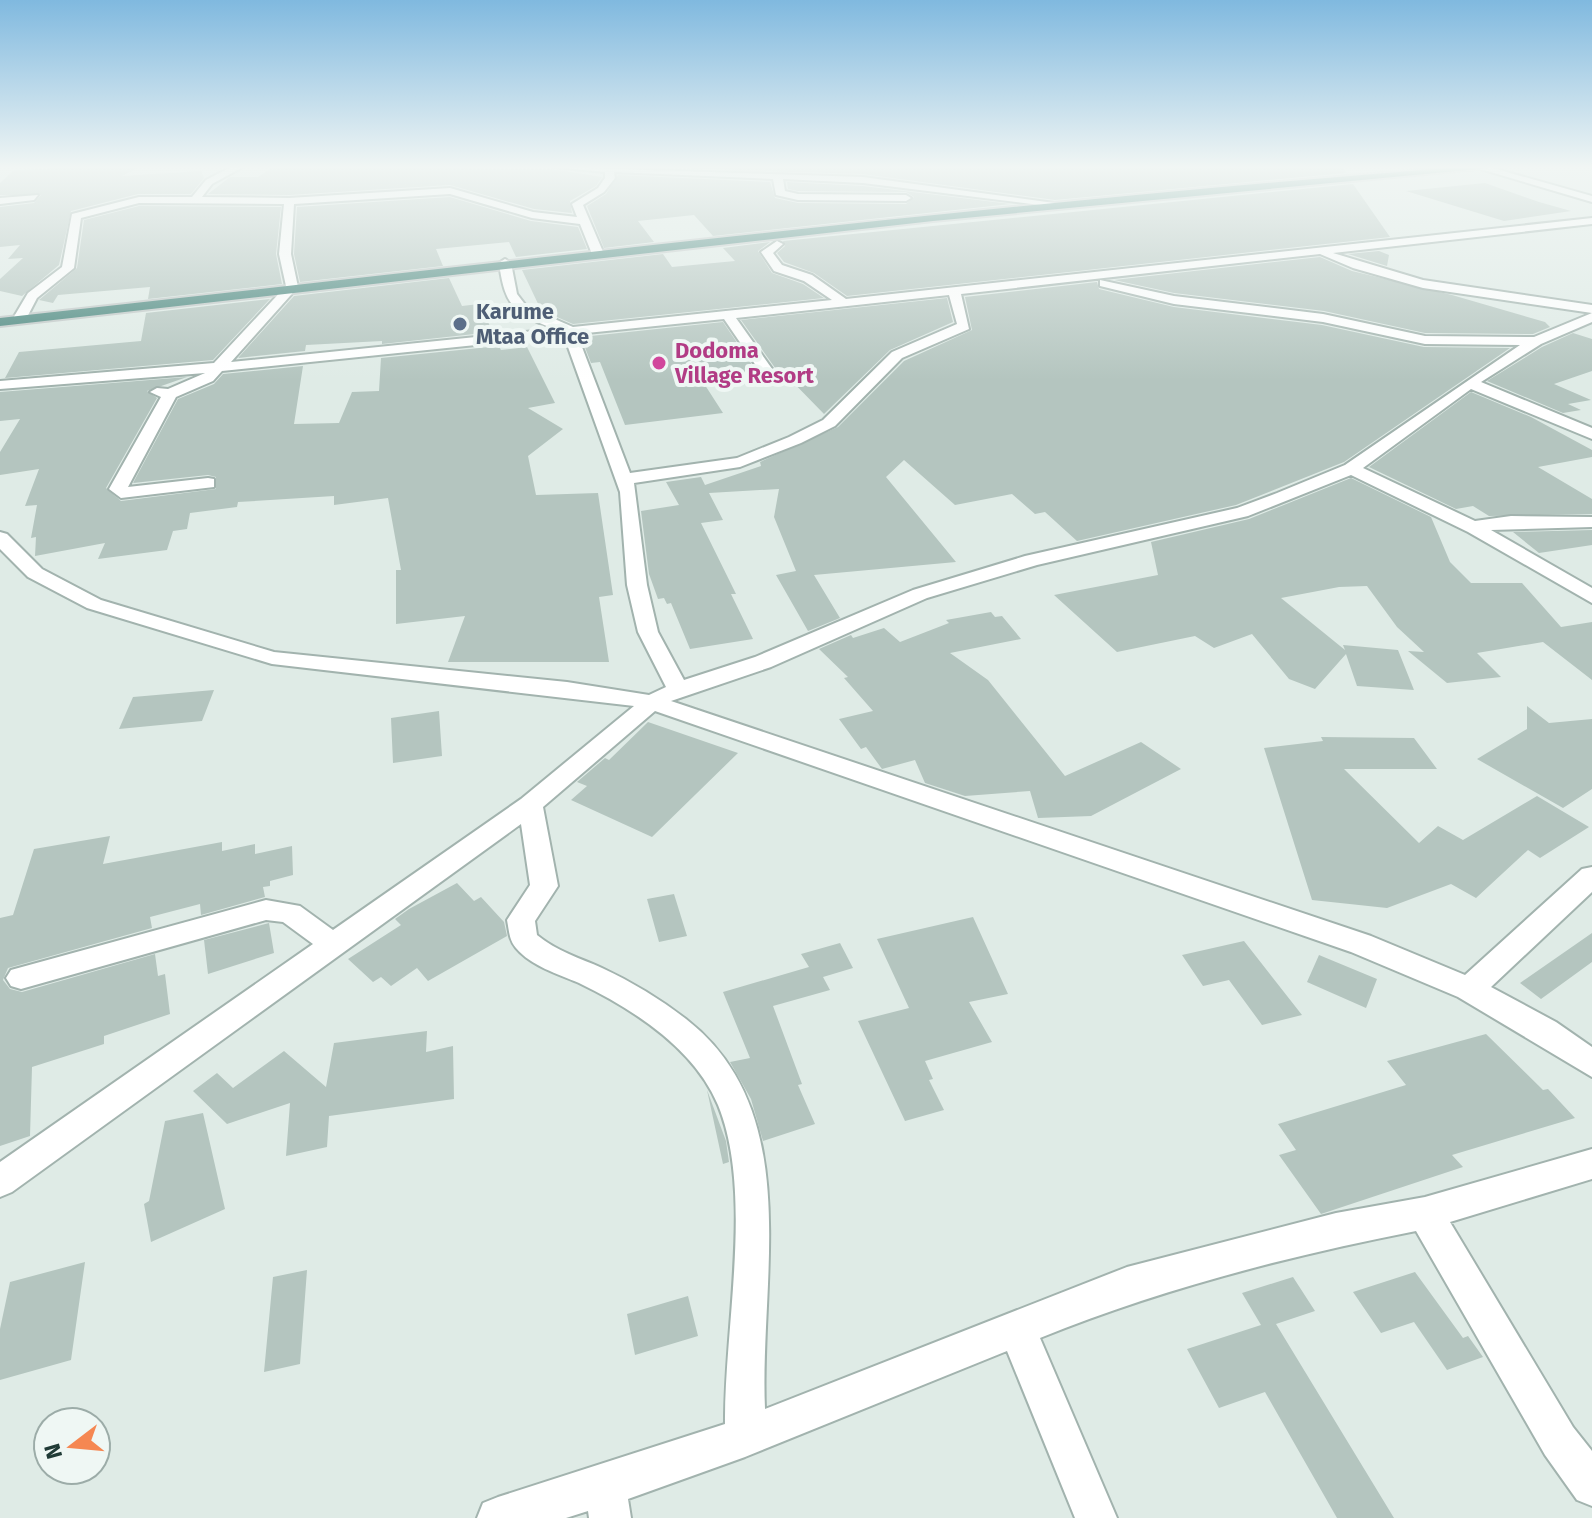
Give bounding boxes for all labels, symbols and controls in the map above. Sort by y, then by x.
place label: Karume Mtaa Office [476,298,589,350]
marker: Karume Mtaa Office [451,315,469,333]
place label: Dodoma Village Resort [674,337,814,389]
marker: Dodoma Village Resort [650,354,668,372]
north arrow [32,1406,112,1486]
text: N [38,1441,68,1462]

